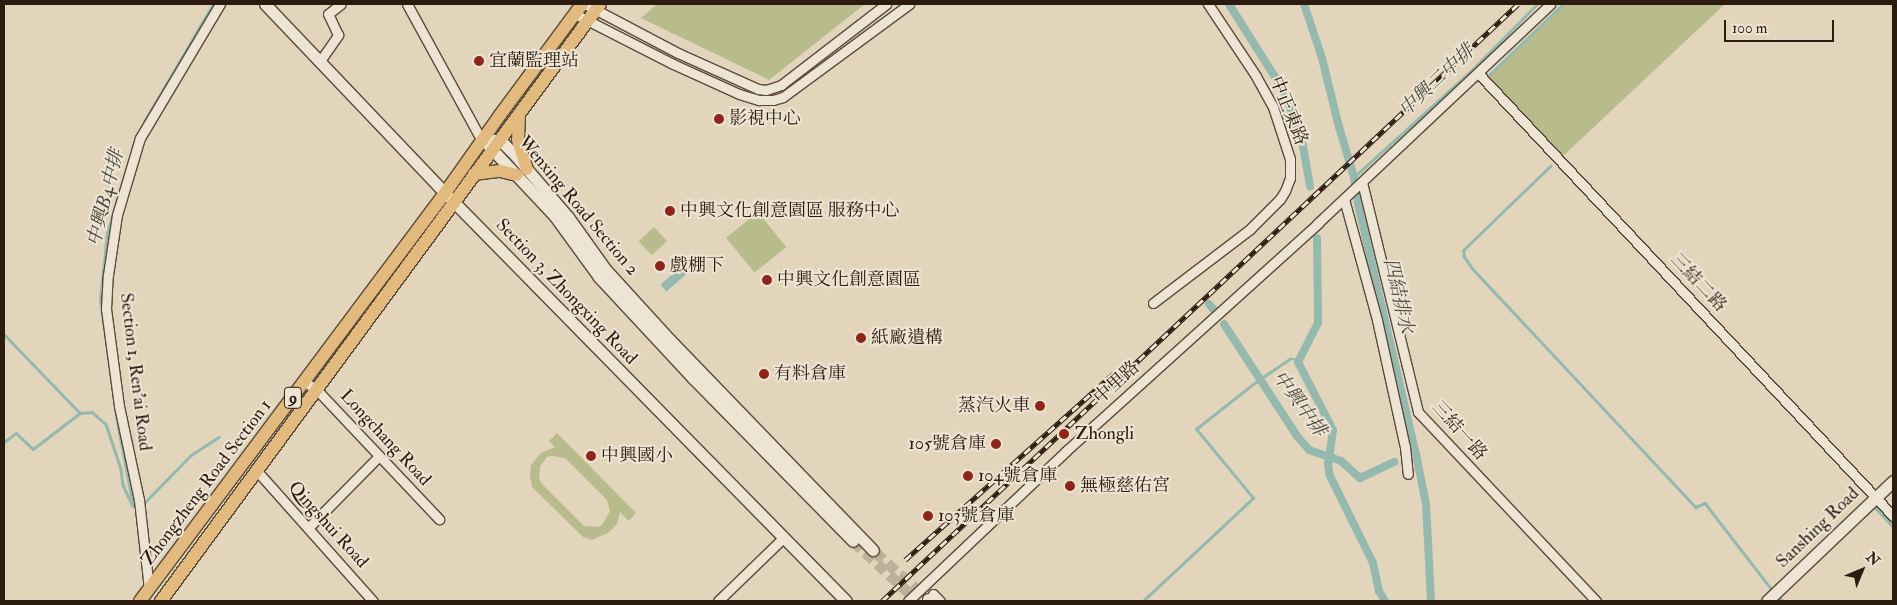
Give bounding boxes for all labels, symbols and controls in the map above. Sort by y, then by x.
scale bar [1727,10,1837,42]
text: 100 m [1732,19,1767,38]
water label: 中興二中排 [1394,40,1480,122]
place label: 宜蘭監理站 [489,50,579,72]
marker: 宜蘭監理站 [473,55,485,67]
street label: 中正東路 [1265,74,1311,148]
place label: 影視中心 [729,108,801,130]
marker: 影視中心 [713,113,725,125]
street label: Wenxing Road Section 2 [513,132,643,280]
water label: 中興B4中排 [83,147,129,249]
place label: 中興文化創意園區 服務中心 [680,200,900,222]
marker: 中興文化創意園區 服務中心 [664,205,676,217]
street label: Section 3, Zhongxing Road [491,215,641,369]
street label: 三結二路 [1666,249,1730,317]
place label: 戲棚下 [670,255,724,277]
water label: 四結排水 [1378,256,1418,336]
marker: 戲棚下 [654,260,666,272]
place label: 中興文化創意園區 [777,269,921,291]
marker: 中興文化創意園區 [761,274,773,286]
street label: Section 1, Ren'ai Road [115,292,155,452]
place label: 紙廠遺構 [871,327,943,349]
marker: 紙廠遺構 [855,332,867,344]
street label: 中里路 [1090,357,1144,409]
place label: 有料倉庫 [774,363,846,385]
water label: 中興中排 [1267,367,1331,441]
marker: 有料倉庫 [758,368,770,380]
road number: 9 [283,384,303,412]
street label: Longchang Road [335,385,435,491]
place label: 蒸汽火車 [958,395,1030,417]
street label: Zhongzheng Road Section 1 [137,396,277,570]
street label: 三結一路 [1427,397,1491,465]
marker: 蒸汽火車 [1034,400,1046,412]
place label: Zhongli [1075,423,1134,445]
marker: Zhongli [1057,427,1071,441]
place label: 105號倉庫 [909,433,986,455]
marker: 105號倉庫 [990,438,1002,450]
place label: 中興國小 [601,445,673,467]
marker: 中興國小 [585,450,597,462]
place label: 104號倉庫 [978,465,1057,487]
marker: 104號倉庫 [962,470,974,482]
place label: 無極慈佑宮 [1080,475,1170,497]
street label: Qingshui Road [283,477,373,573]
marker: 無極慈佑宮 [1064,480,1076,492]
street label: Sanshing Road [1772,483,1864,573]
place label: 103號倉庫 [938,505,1014,527]
marker: 103號倉庫 [922,510,934,522]
north arrow [1837,545,1887,595]
text: N [1863,549,1883,569]

